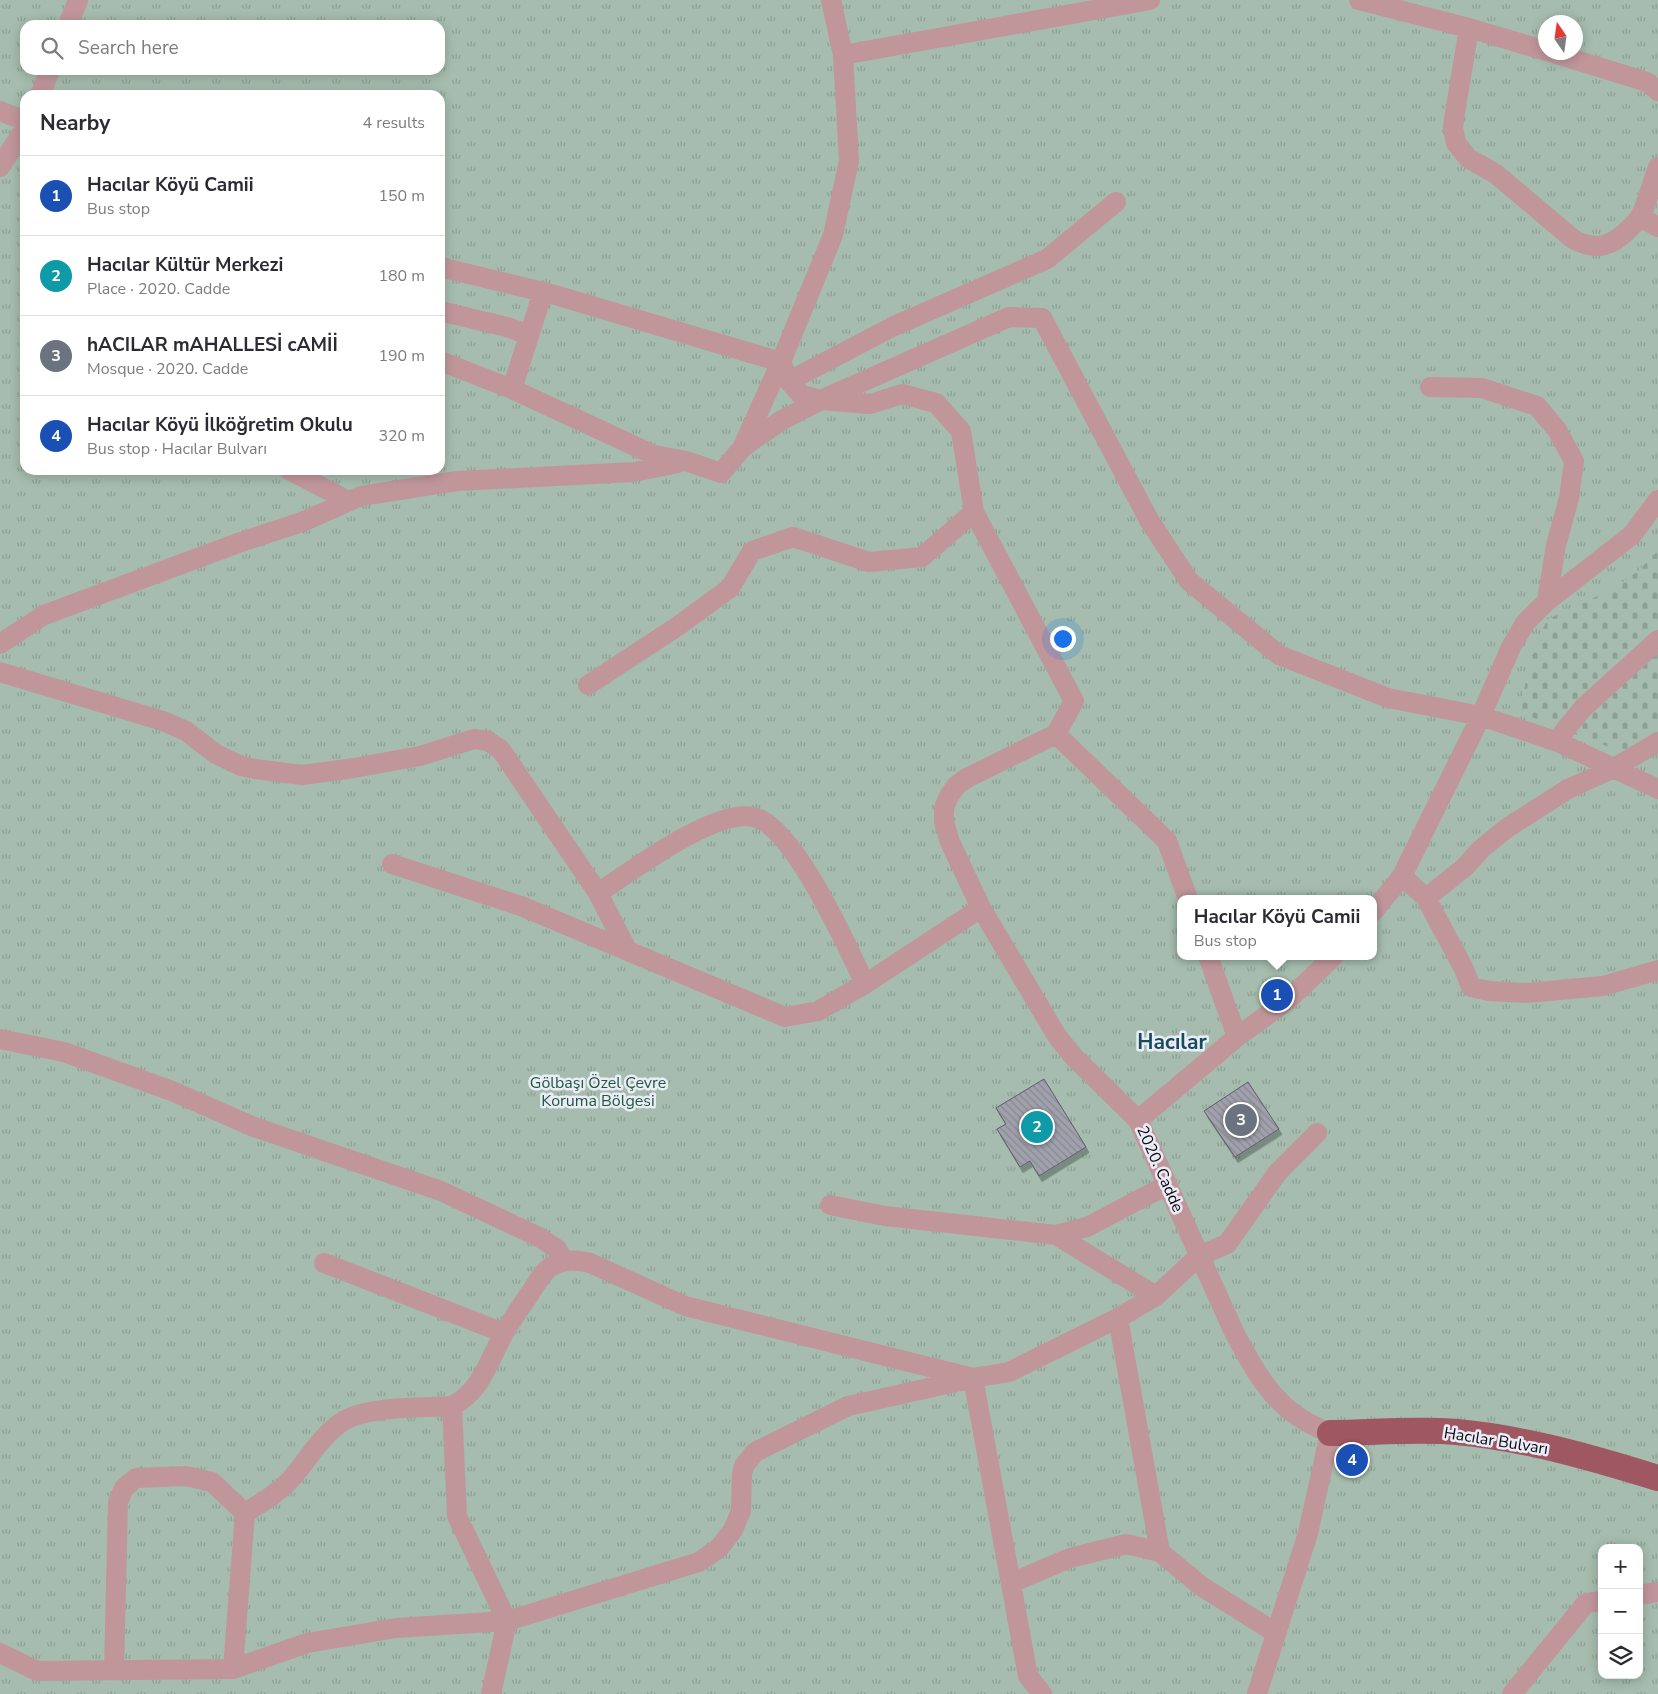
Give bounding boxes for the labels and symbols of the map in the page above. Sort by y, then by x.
north arrow [1538,15,1583,60]
your location [1050,626,1076,652]
pin: 1 [1261,976,1293,1014]
district label: Hacılar [1137,1028,1207,1056]
park label: Gölbaşı Özel Çevre Koruma Bölgesi [530,1072,666,1112]
pin: 3 [1225,1101,1257,1139]
pin: 2 [1021,1108,1053,1146]
street label: 2020. Cadde [1131,1122,1189,1216]
street label: Hacılar Bulvarı [1442,1422,1550,1460]
pin: 4 [1336,1441,1368,1479]

